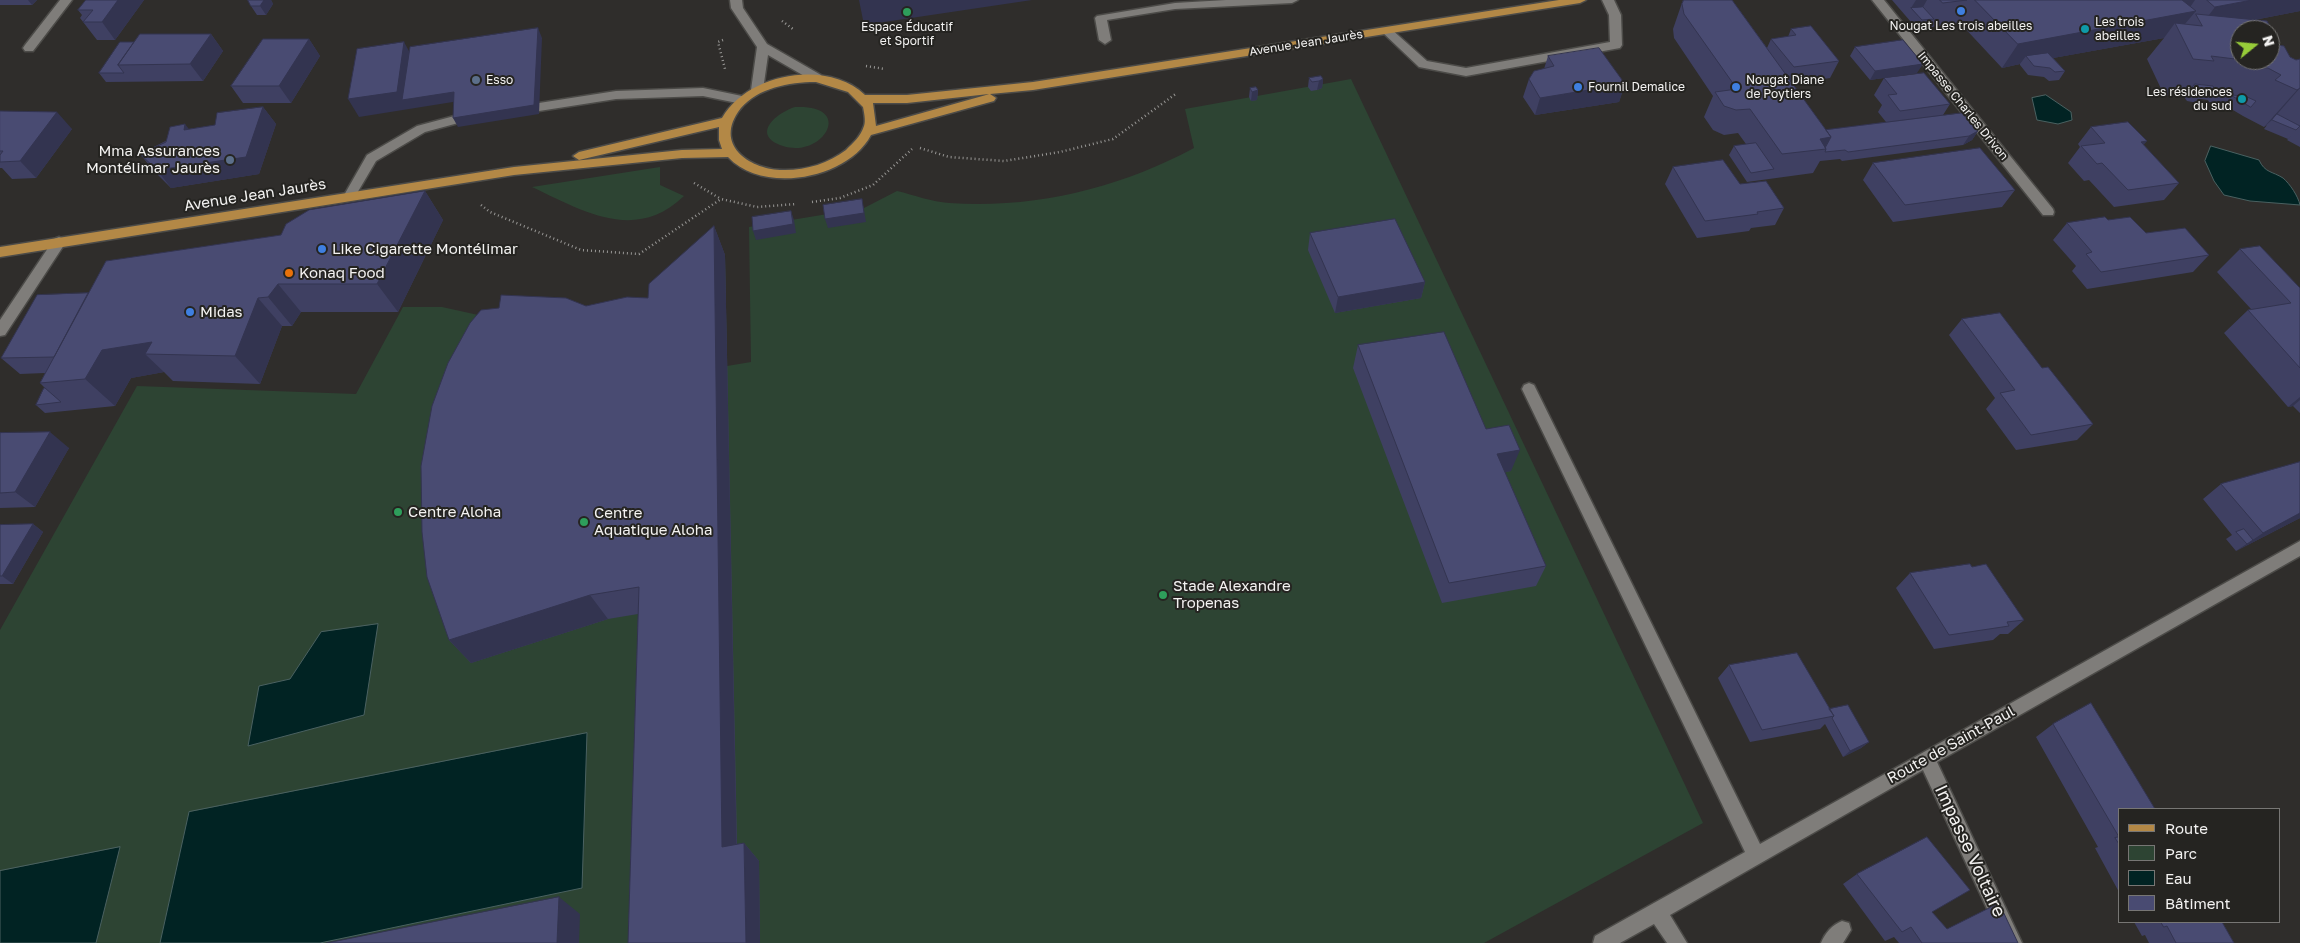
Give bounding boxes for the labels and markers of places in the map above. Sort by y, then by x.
marker: Nougat Les trois abeilles [1955,5,1967,17]
marker: Espace Éducatif et Sportif [901,6,913,18]
place label: Les trois abeilles [2095,15,2144,43]
place label: Nougat Les trois abeilles [1890,19,2032,33]
place label: Espace Éducatif et Sportif [861,20,953,48]
marker: Les trois abeilles [2079,23,2091,35]
place label: Esso [486,73,513,87]
place label: Nougat Diane de Poytiers [1746,73,1824,101]
marker: Esso [470,74,482,86]
place label: Fournil Demalice [1588,80,1685,94]
marker: Fournil Demalice [1572,81,1584,93]
marker: Nougat Diane de Poytiers [1730,81,1742,93]
place label: Les résidences du sud [2146,85,2232,113]
marker: Les résidences du sud [2236,93,2248,105]
place label: Mma Assurances Montélimar Jaurès [86,142,220,177]
marker: Mma Assurances Montélimar Jaurès [224,154,236,166]
place label: Like Cigarette Montélimar [332,240,518,258]
marker: Like Cigarette Montélimar [316,243,328,255]
place label: Konaq Food [299,264,385,282]
marker: Konaq Food [283,267,295,279]
place label: Midas [200,303,243,321]
marker: Midas [184,306,196,318]
place label: Centre Aloha [408,503,501,521]
place label: Centre Aquatique Aloha [594,504,712,539]
marker: Centre Aloha [392,506,404,518]
marker: Centre Aquatique Aloha [578,516,590,528]
place label: Stade Alexandre Tropenas [1173,577,1291,612]
marker: Stade Alexandre Tropenas [1157,589,1169,601]

